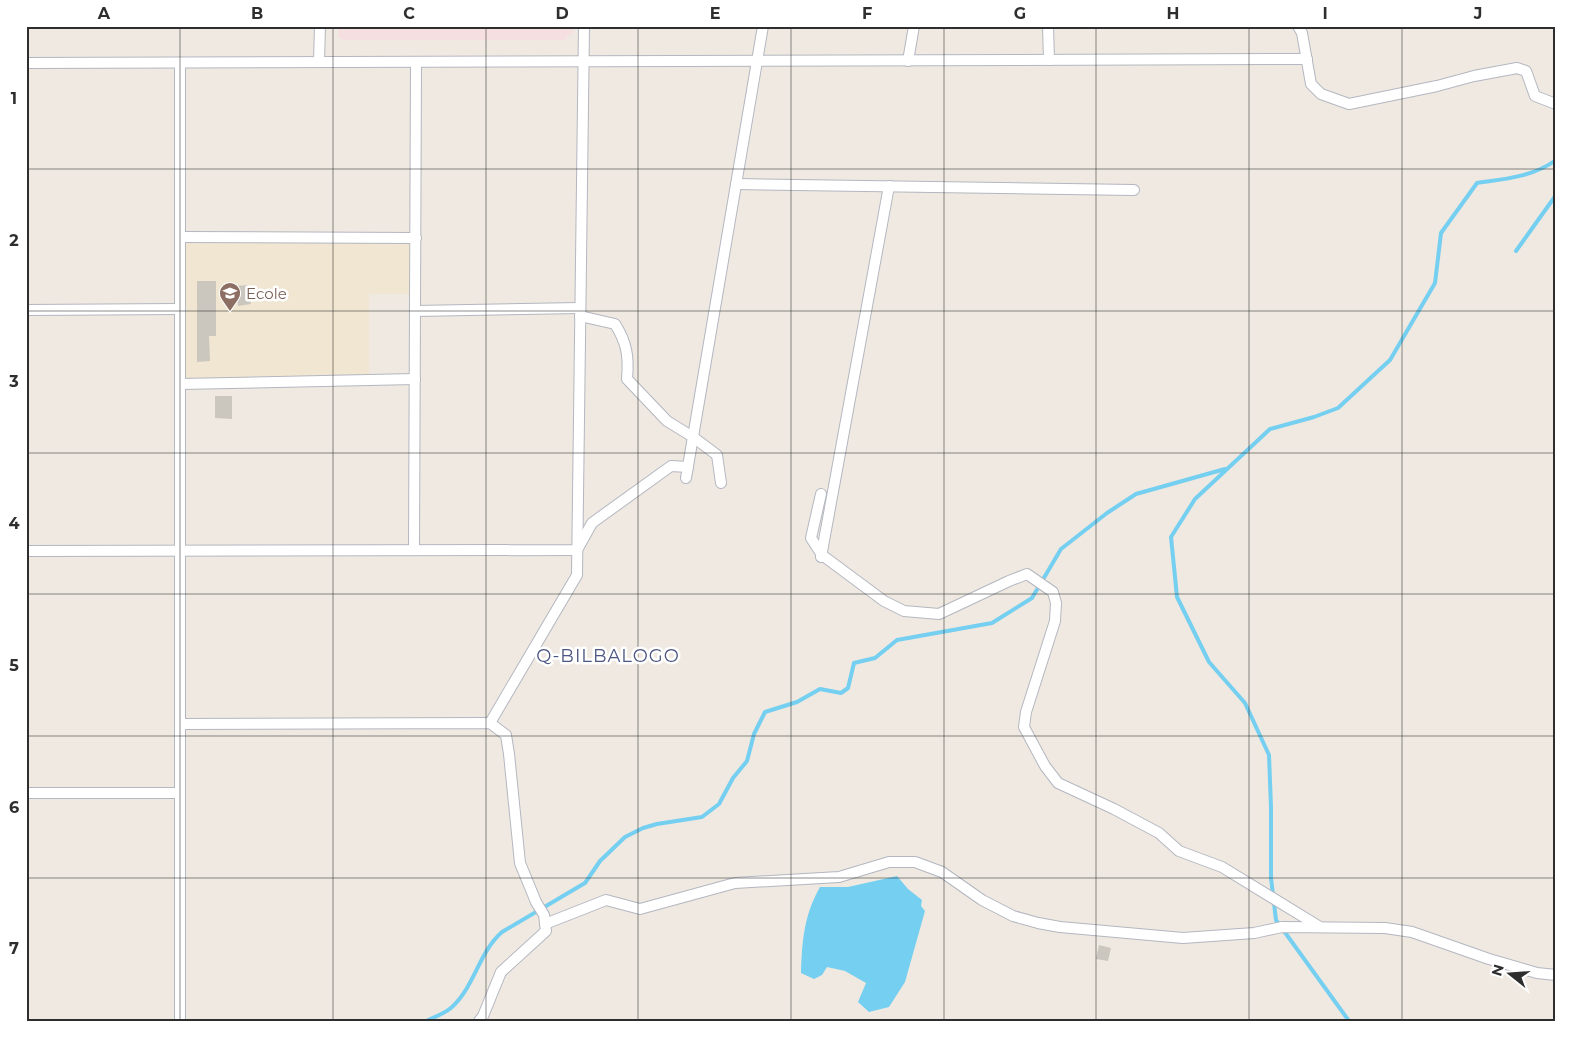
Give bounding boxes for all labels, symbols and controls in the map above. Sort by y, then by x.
text: A [97,4,111,23]
text: B [251,4,263,23]
text: C [403,4,415,23]
text: D [555,4,569,23]
text: E [710,4,720,23]
text: F [862,4,872,23]
text: G [1014,4,1026,23]
text: H [1167,4,1179,23]
text: I [1322,4,1328,23]
text: J [1473,4,1482,23]
text: 1 [11,89,17,108]
text: 2 [9,231,19,250]
school or university icon: Ecole [218,281,242,312]
place label: Ecole [246,284,287,303]
text: 3 [8,372,19,391]
text: 4 [8,514,20,533]
district label: Q-BILBALOGO [536,645,680,667]
text: 5 [9,656,19,675]
text: 6 [9,798,19,817]
text: 7 [9,939,19,958]
north arrow [1484,950,1534,1000]
text: N [1487,962,1508,978]

